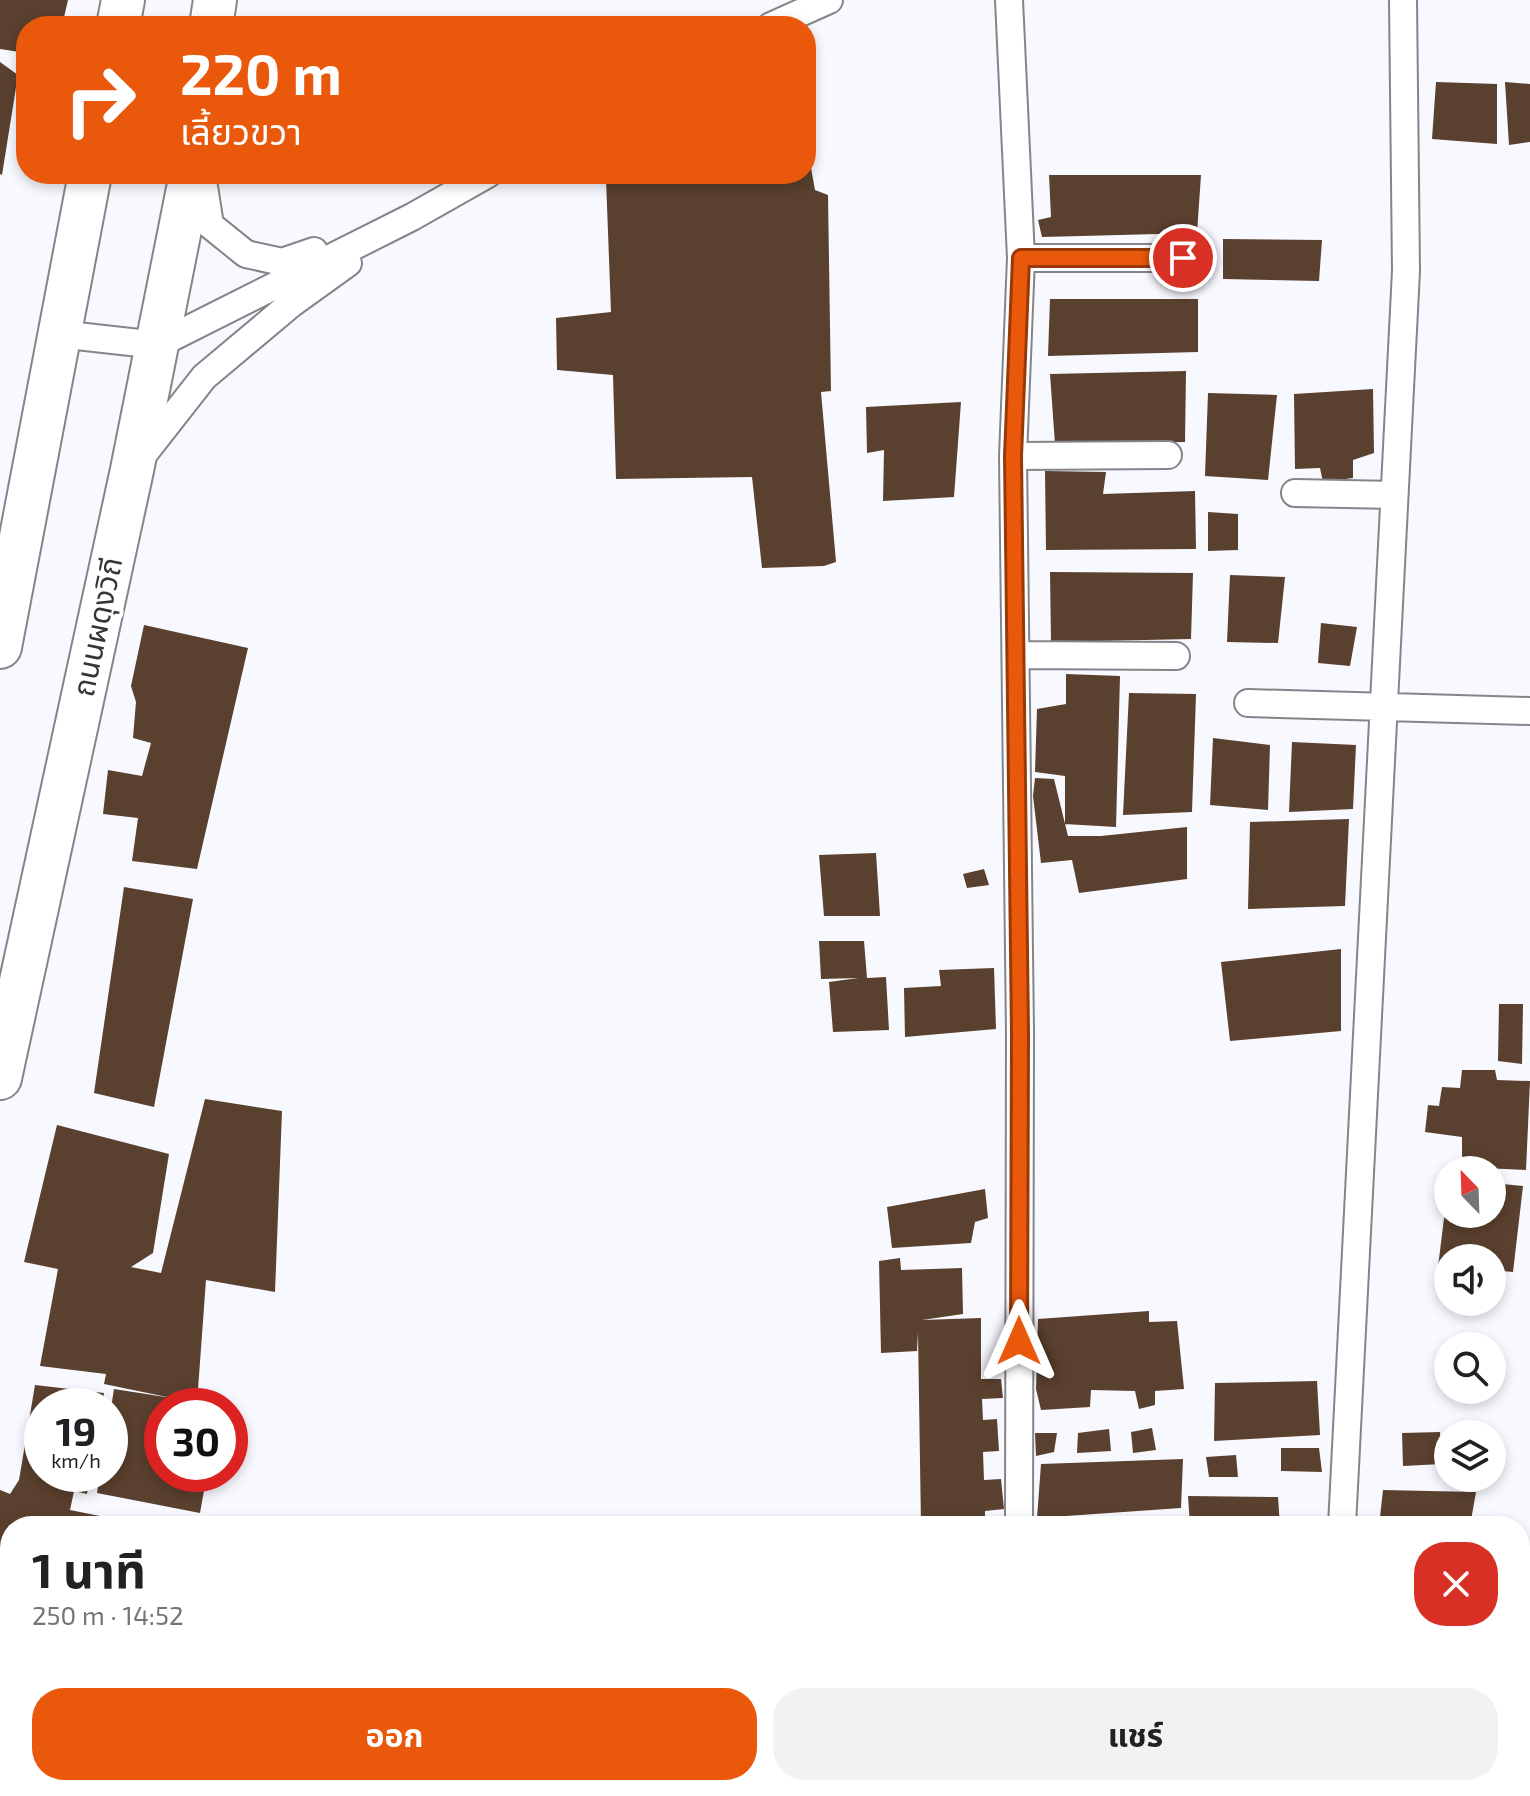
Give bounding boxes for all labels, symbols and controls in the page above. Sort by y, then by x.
text: 220 m [180,39,342,106]
icon: right [48,48,152,152]
text: เลี้ยวขวา [180,109,302,152]
pin [1149,224,1217,292]
icon: arrive [1161,236,1205,280]
street label: ถนนผดุงวิถี [64,554,130,700]
north arrow [1434,1156,1506,1228]
map controls [1434,1156,1506,1492]
button: sound [1434,1244,1506,1316]
position arrow [977,1299,1061,1383]
button: search [1434,1332,1506,1404]
speed limit sign: 30 [144,1388,248,1492]
text: 19 [56,1406,96,1454]
button: layers [1434,1420,1506,1492]
text: km/h [51,1448,101,1472]
text: 1 นาที [32,1540,146,1598]
button: close [1414,1542,1498,1626]
text: 250 m · 14:52 [32,1599,184,1630]
button: ออก [32,1688,757,1780]
button: แชร์ [773,1688,1498,1780]

